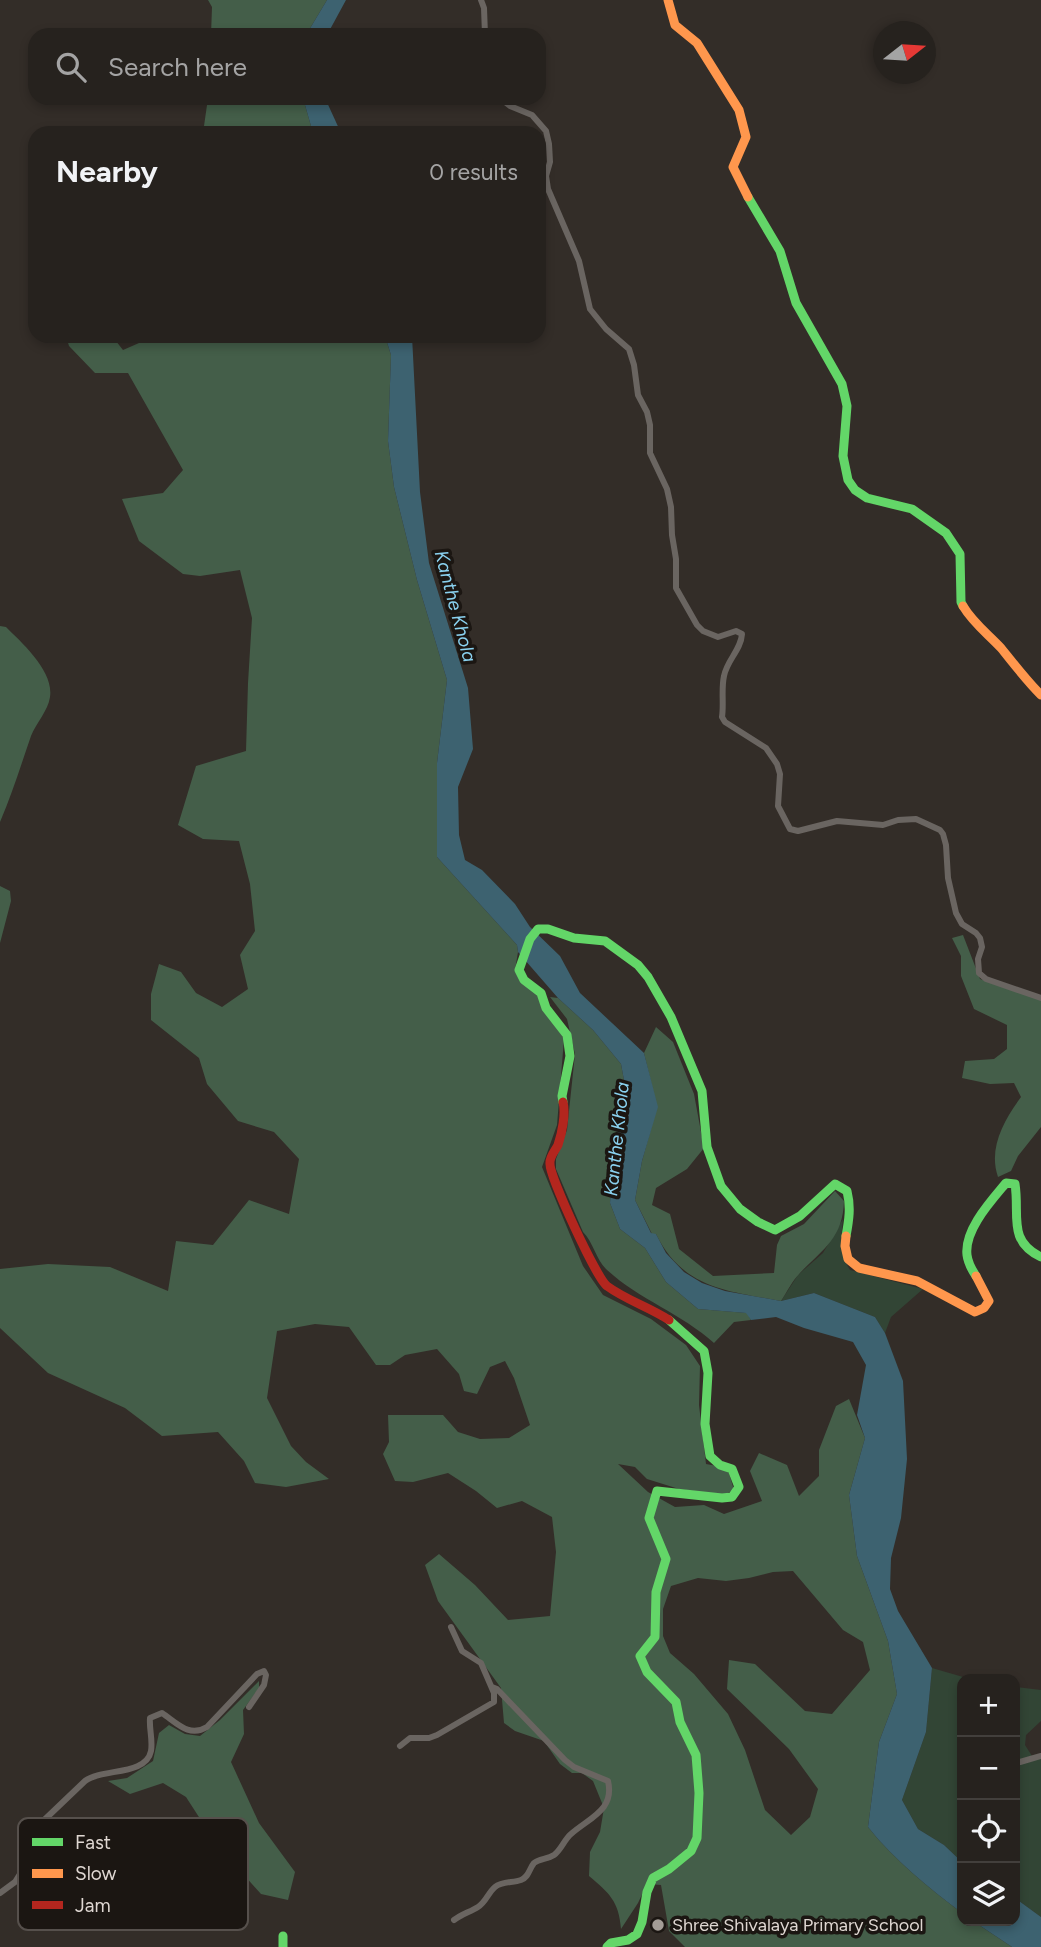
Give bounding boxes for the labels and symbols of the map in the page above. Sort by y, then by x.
north arrow [873,21,936,84]
water label: Kanthe Khola [430,548,481,665]
water label: Kanthe Khola [599,1081,634,1197]
legend [18,1818,248,1930]
text: Fast [75,1831,111,1854]
text: Slow [75,1862,117,1885]
text: Jam [75,1894,111,1917]
place label: Shree Shivalaya Primary School [672,1914,924,1936]
marker: Shree Shivalaya Primary School [650,1917,666,1933]

